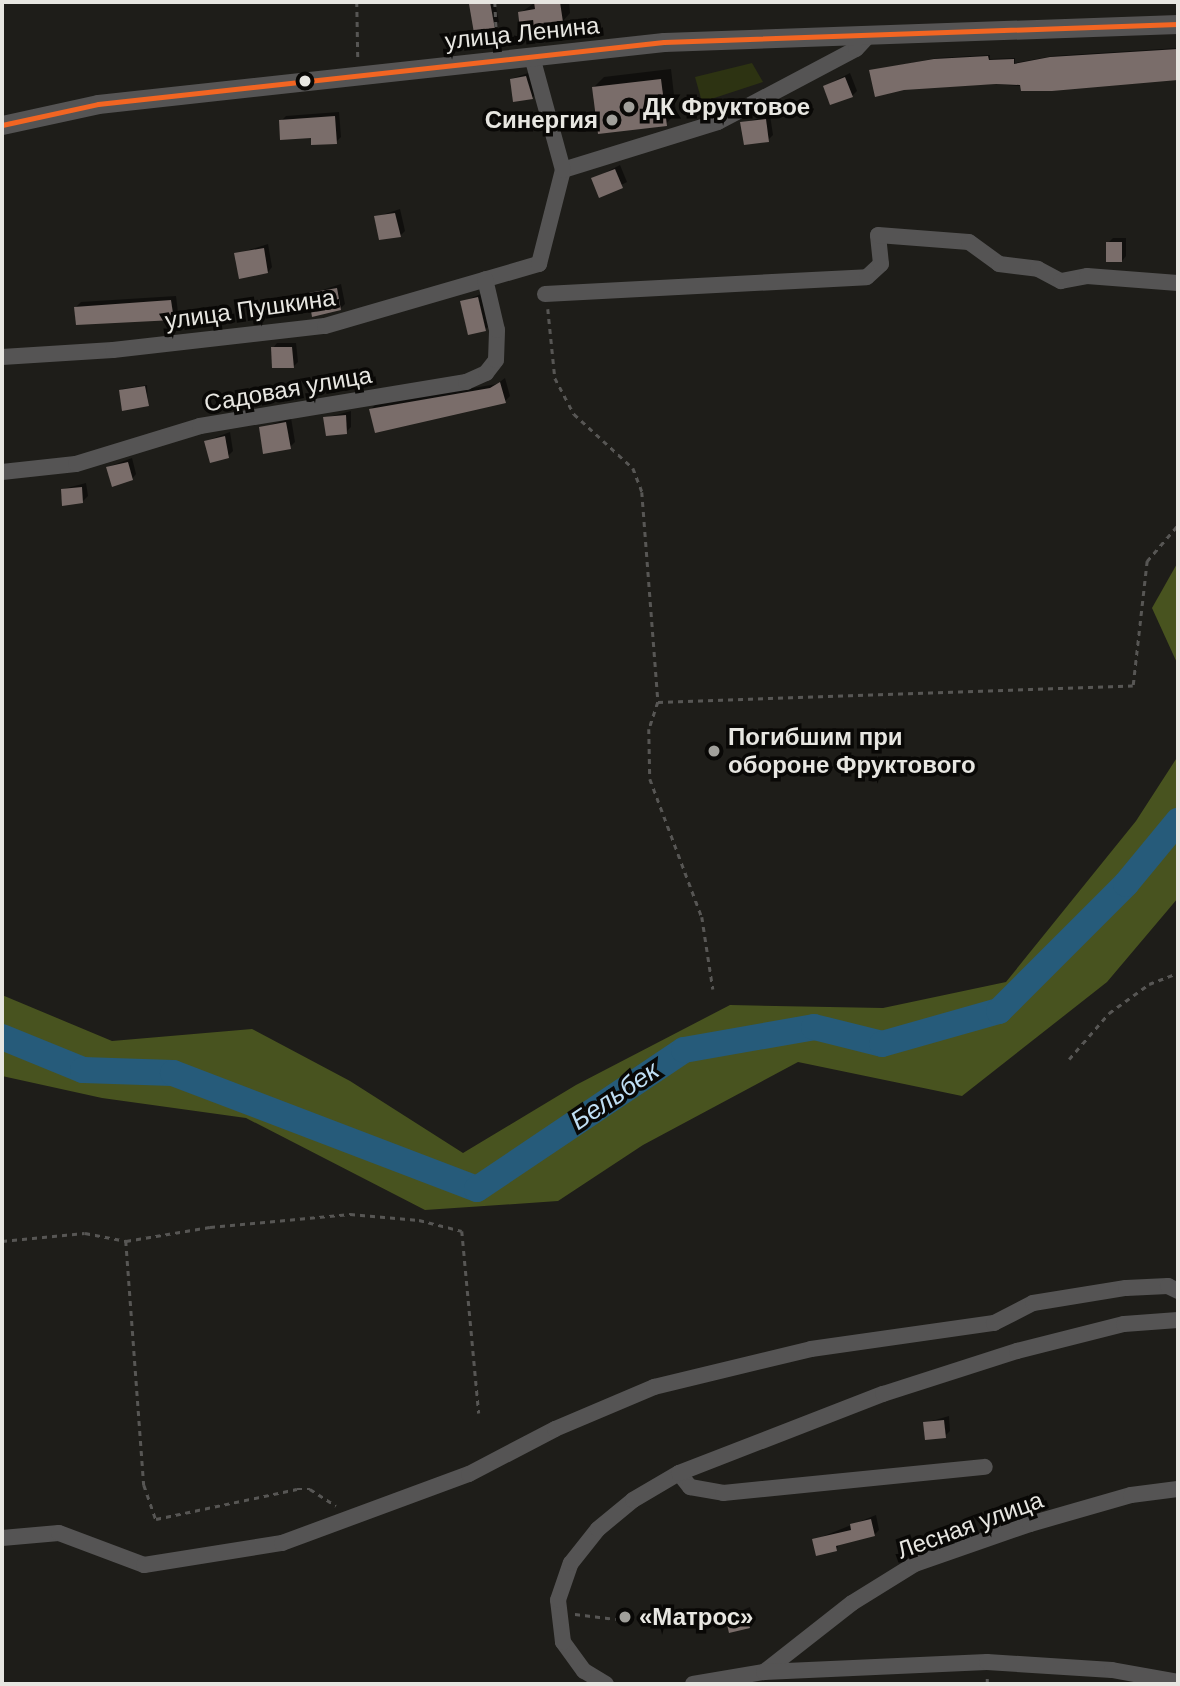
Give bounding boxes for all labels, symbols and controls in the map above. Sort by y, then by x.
street label: улица Ленина [443,11,601,55]
unlabelled marker [298,74,312,88]
place label: ДК Фруктовое [643,93,810,121]
marker: ДК Фруктовое [621,99,637,115]
place label: Синергия [485,106,598,134]
marker: Синергия [604,112,620,128]
street label: улица Пушкина [163,283,337,335]
street label: Садовая улица [202,360,374,418]
place label: Погибшим при обороне Фруктового [728,723,976,779]
marker: Погибшим при обороне Фруктового [706,743,722,759]
water label: Бельбек [565,1055,665,1137]
street label: Лесная улица [893,1485,1047,1565]
place label: «Матрос» [639,1603,753,1631]
marker: «Матрос» [617,1609,633,1625]

